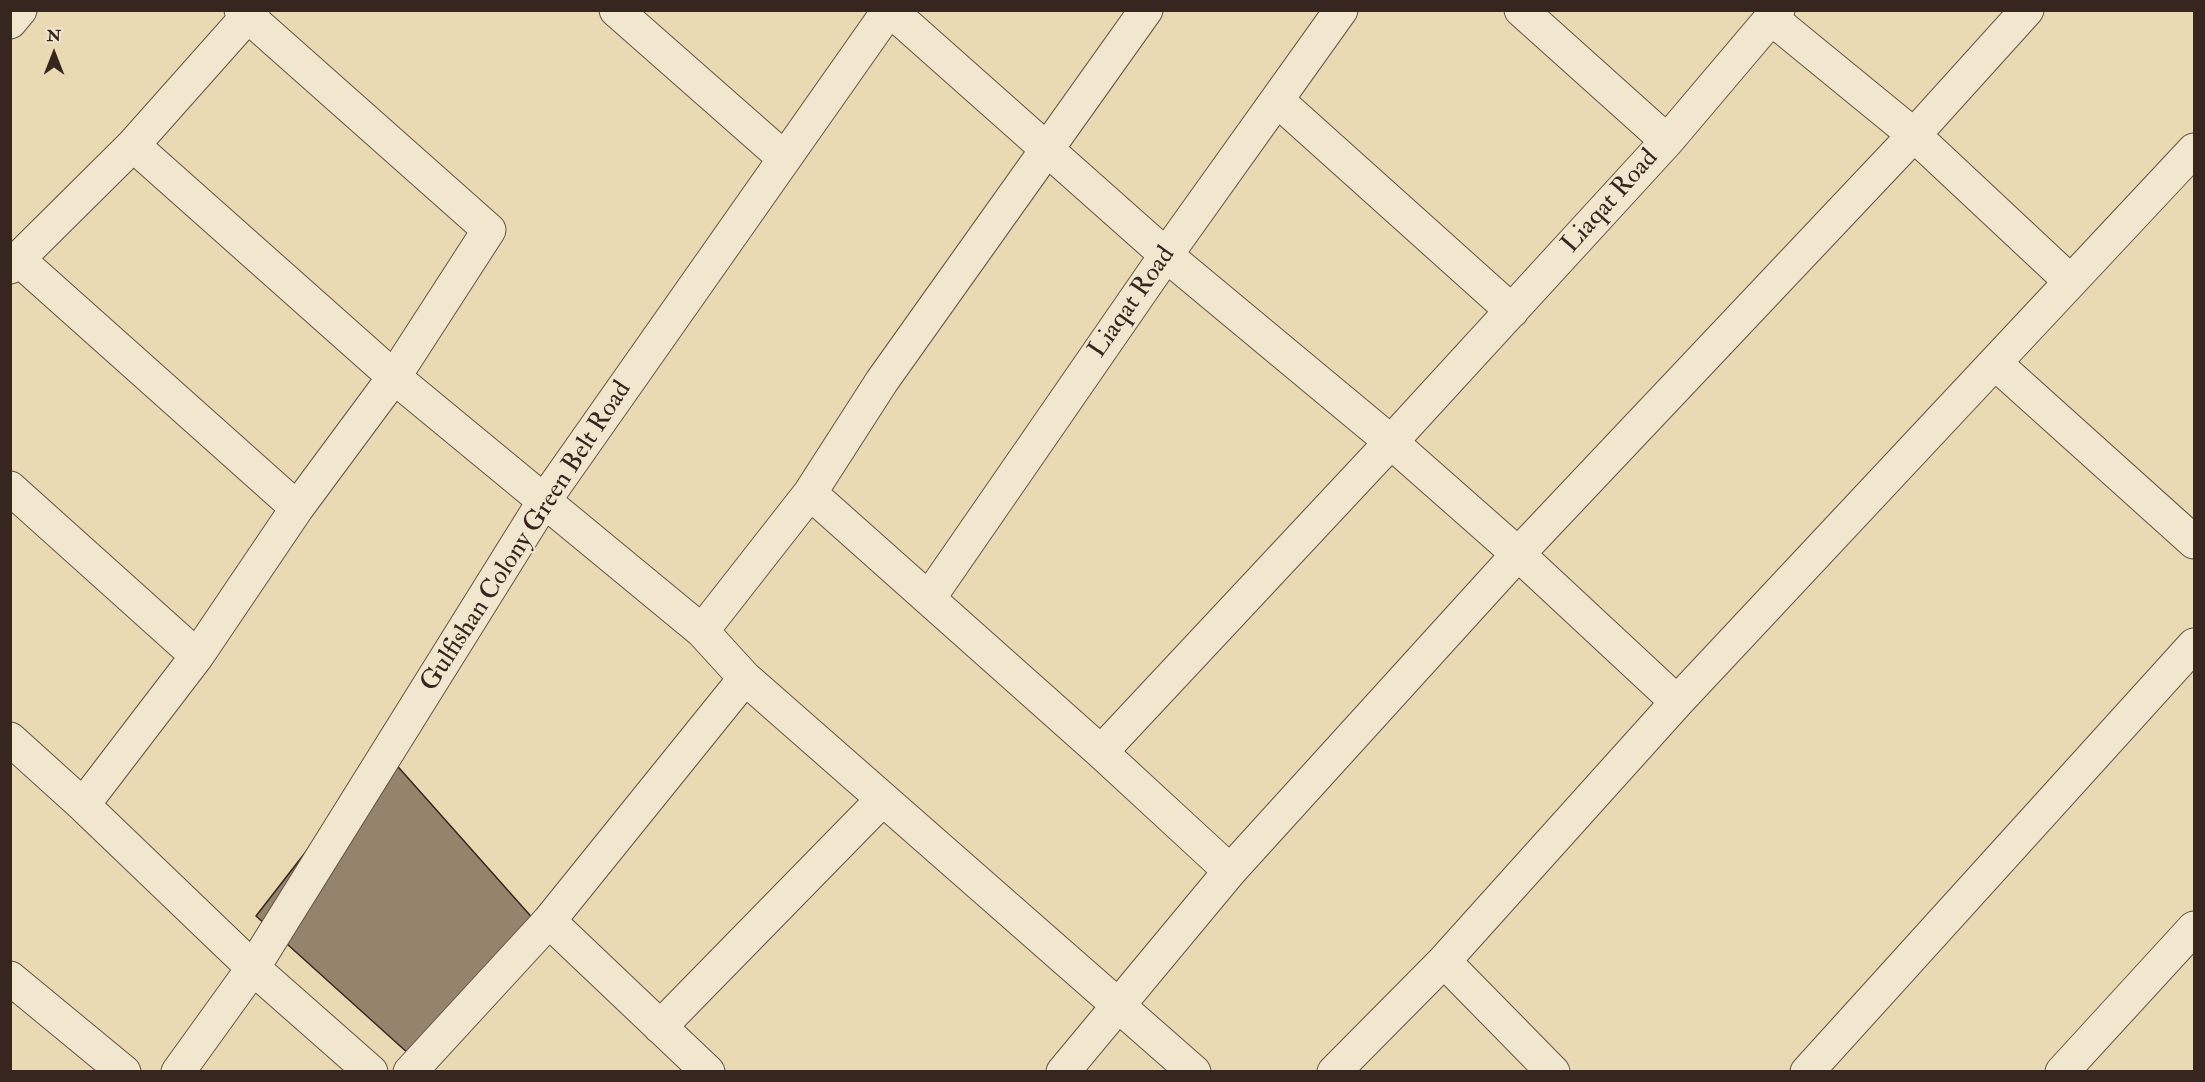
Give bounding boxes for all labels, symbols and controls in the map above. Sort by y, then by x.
north arrow [24,24,84,84]
text: N [47,26,61,46]
street label: Liaqat Road [1556,144,1666,260]
street label: Liaqat Road [1083,241,1183,365]
street label: Gulfishan Colony Green Belt Road [415,376,639,698]

